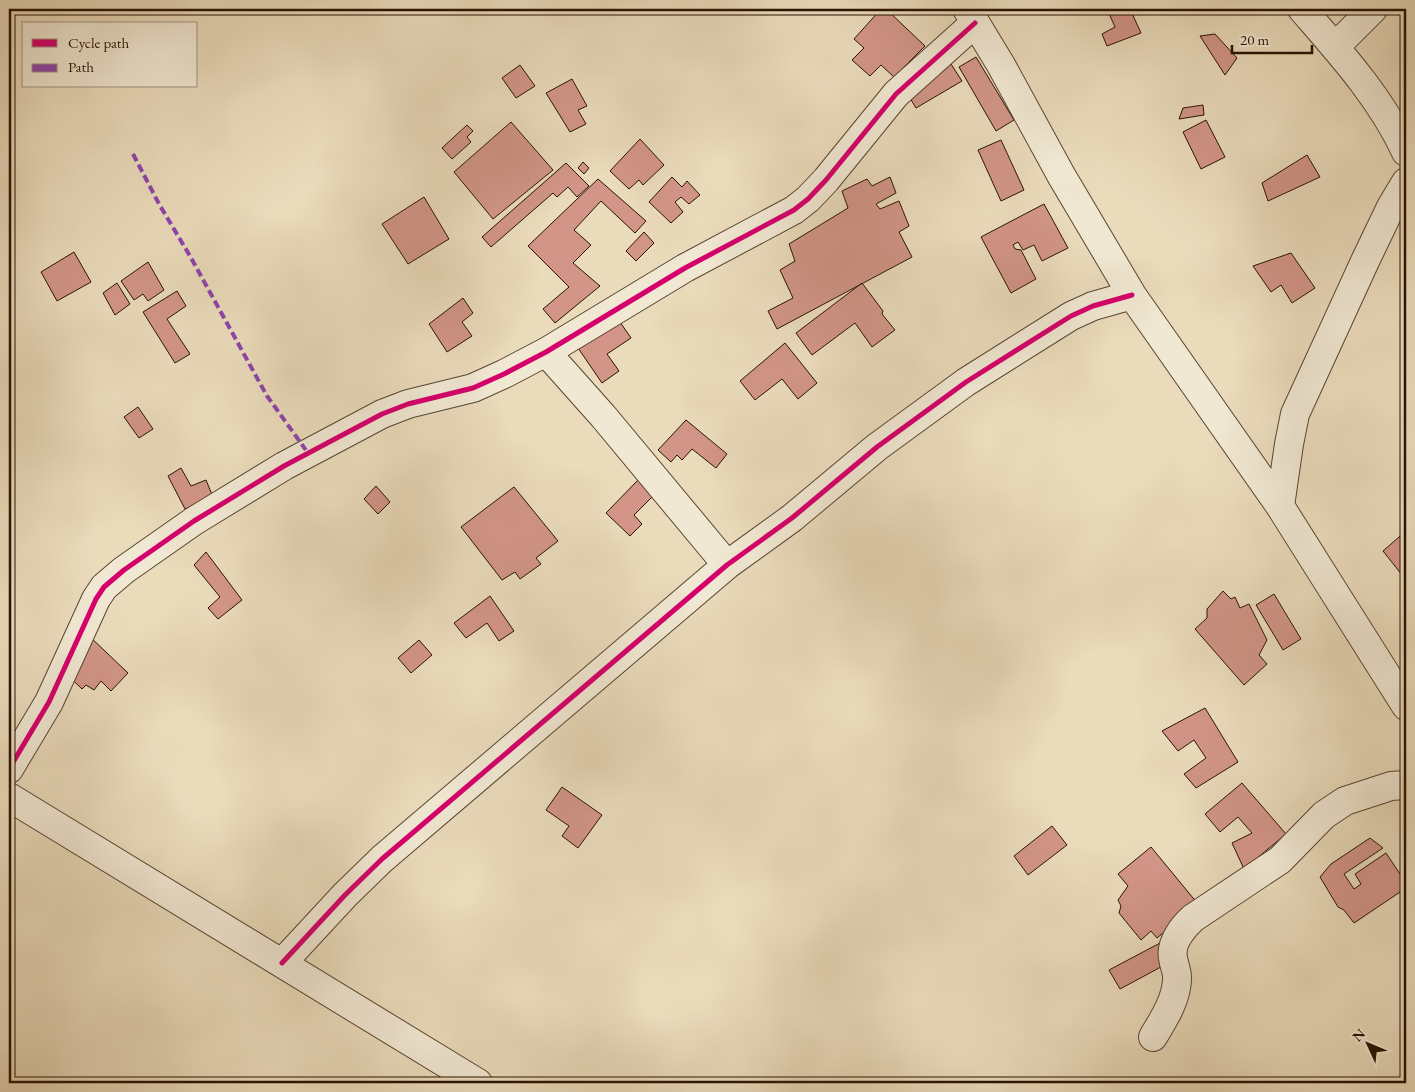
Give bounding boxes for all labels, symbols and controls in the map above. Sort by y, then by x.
legend [22,22,198,88]
scale bar [1232,22,1312,54]
text: 20 m [1240,30,1269,49]
text: Cycle path [68,33,130,52]
text: Path [68,57,94,76]
north arrow [1342,1020,1392,1070]
text: N [1348,1024,1370,1045]

